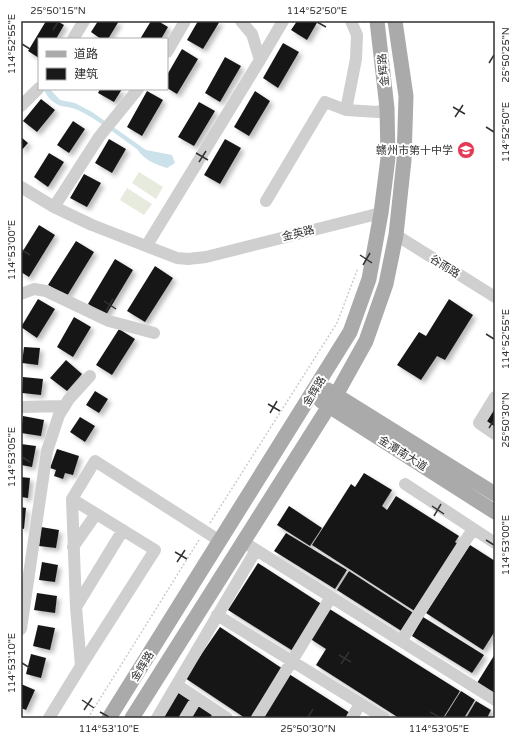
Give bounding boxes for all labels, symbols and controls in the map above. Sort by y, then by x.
text: 25°50'15"N [30,5,86,17]
text: 114°52'50"E [287,5,347,17]
text: 114°52'55"E [6,14,18,74]
text: 25°50'25"N [500,27,512,83]
legend [38,38,168,90]
text: 道路 [74,47,98,61]
street label: 金辉路 [375,53,392,87]
text: 建筑 [74,67,98,81]
text: 114°52'50"E [500,102,512,162]
school or university icon: 赣州市第十中学 [456,140,476,160]
place label: 赣州市第十中学 [376,144,453,157]
text: 114°53'00"E [6,220,18,280]
street label: 金英路 [281,223,316,244]
street label: 谷雨路 [427,252,462,281]
text: 114°52'55"E [500,309,512,369]
street label: 金辉路 [300,374,329,409]
text: 25°50'30"N [500,392,512,448]
text: 114°53'05"E [6,427,18,487]
street label: 金潭南大道 [376,433,430,474]
text: 114°53'00"E [500,515,512,575]
text: 114°53'10"E [6,633,18,693]
street label: 金辉路 [128,649,157,684]
text: 114°53'10"E [79,723,139,735]
text: 25°50'30"N [280,723,336,735]
text: 114°53'05"E [409,723,469,735]

